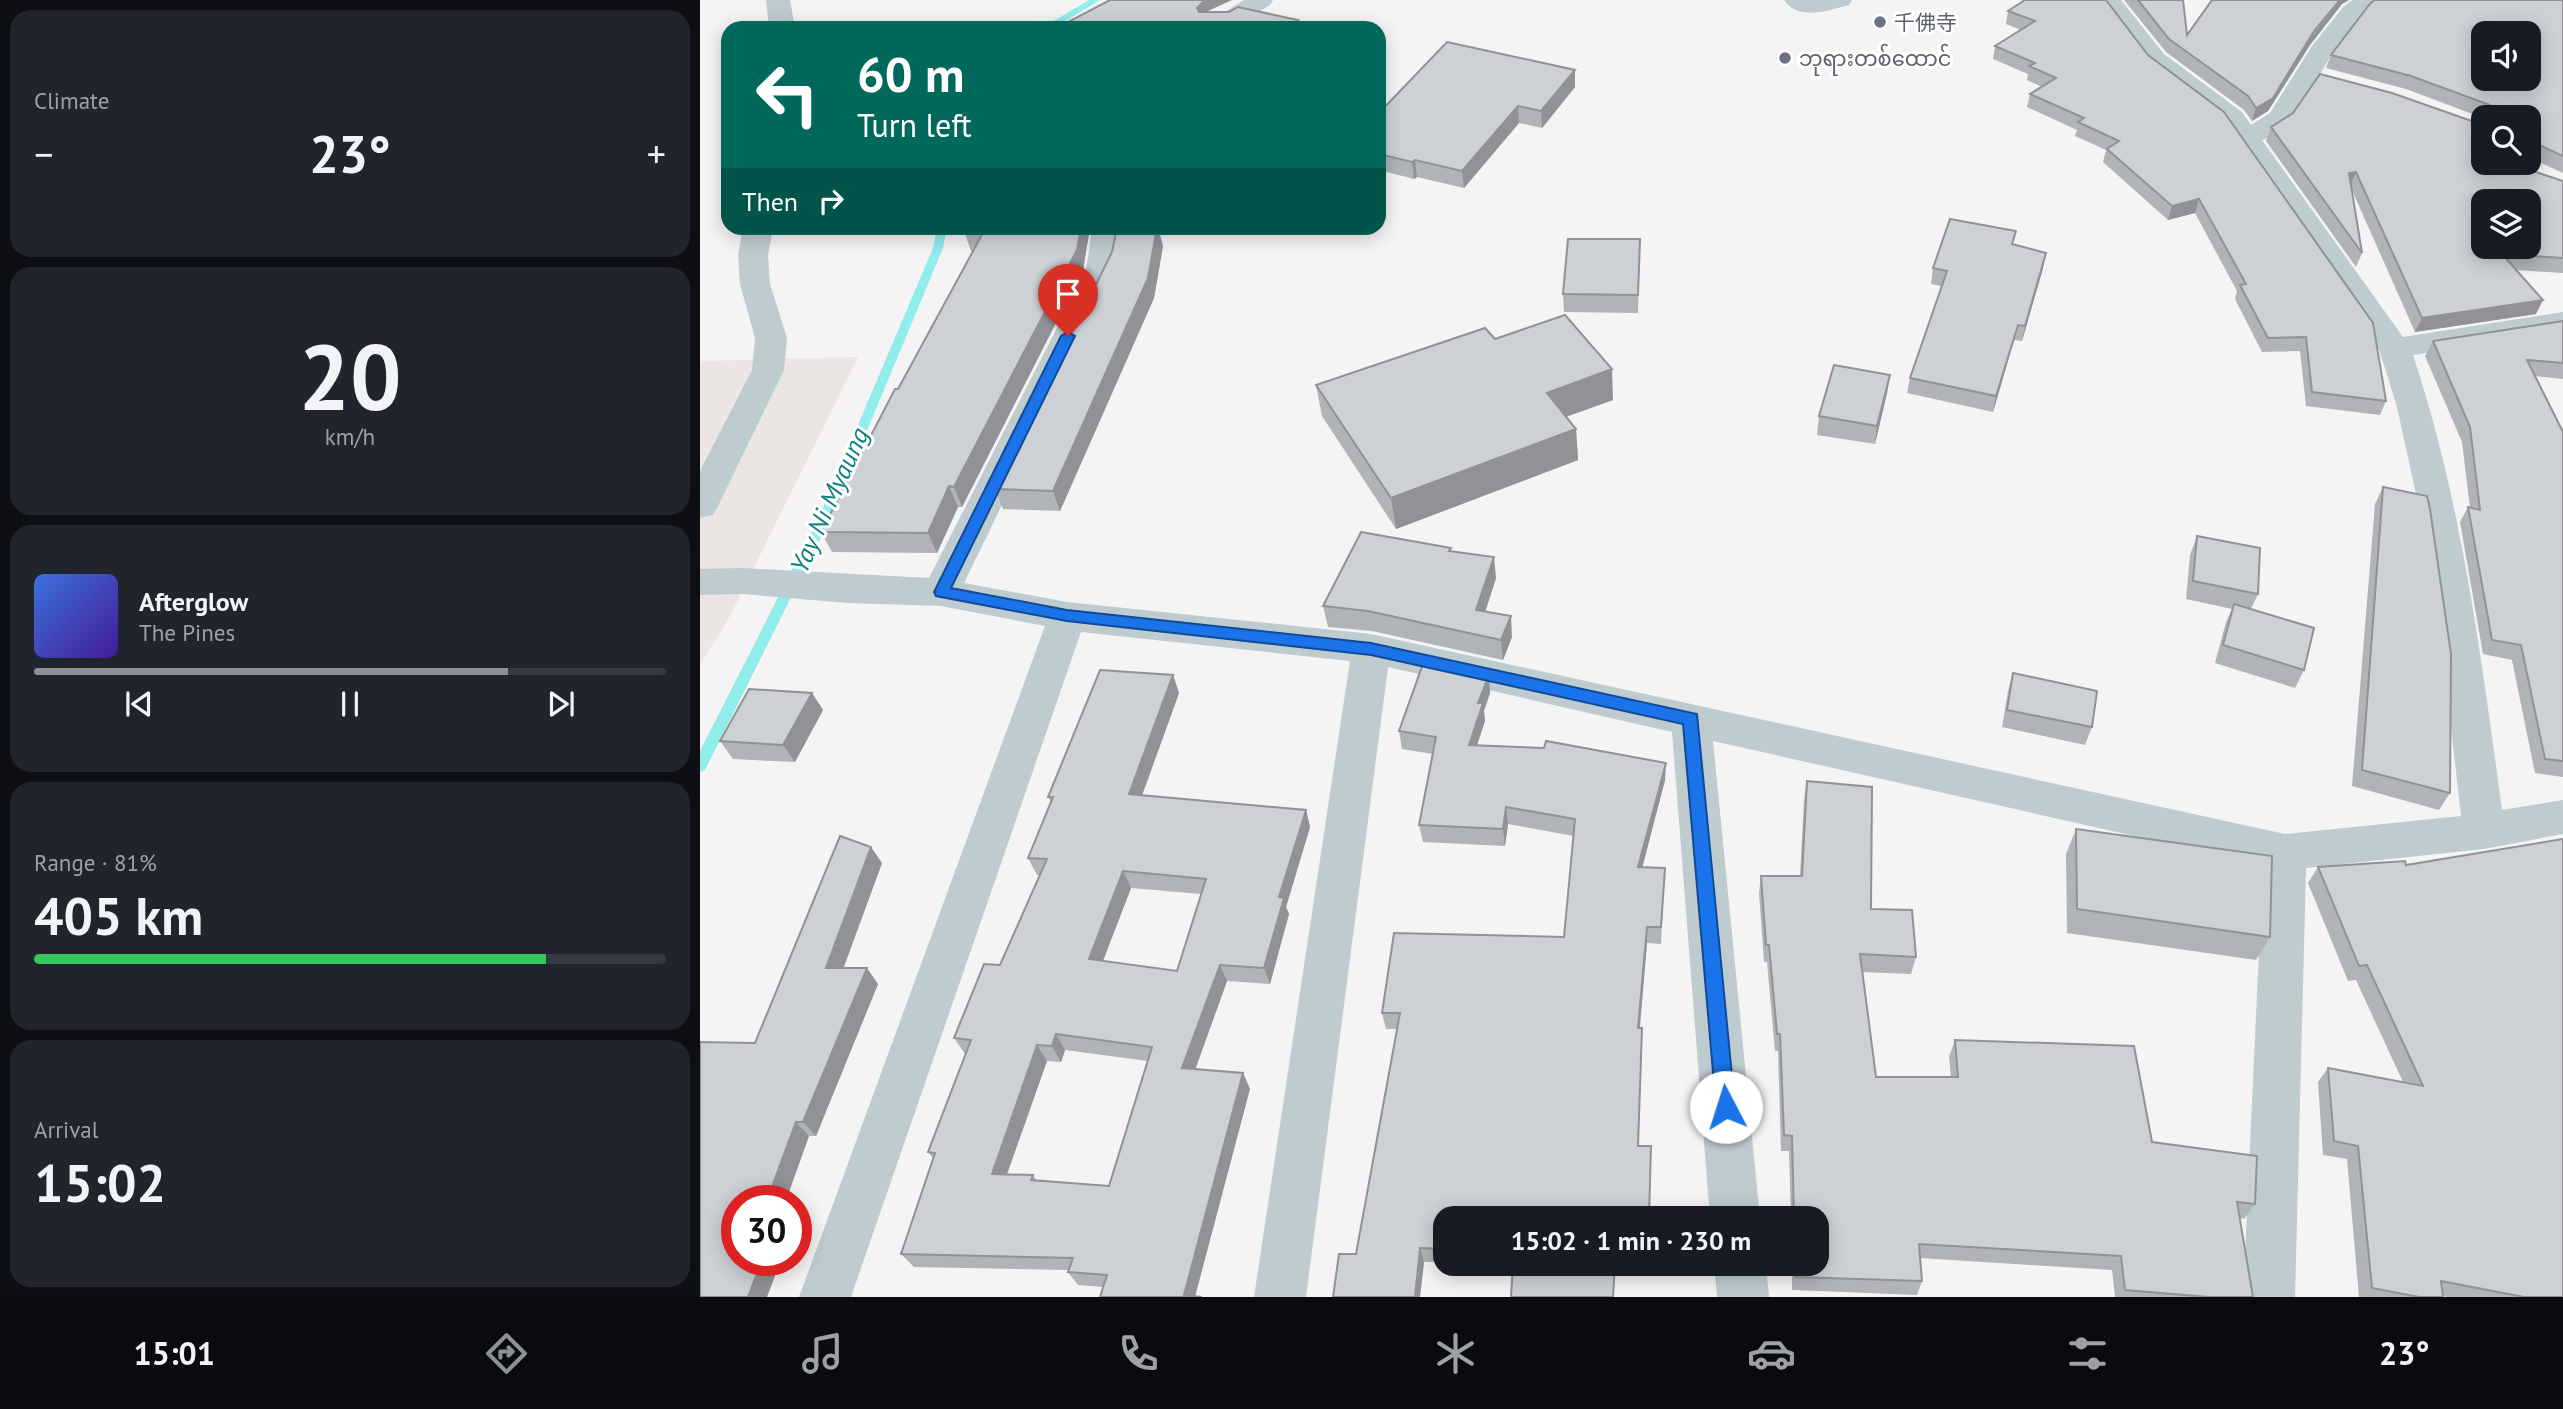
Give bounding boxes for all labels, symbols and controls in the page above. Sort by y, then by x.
place label: 千佛寺 [1894,9,1957,36]
marker: 千佛寺 [1872,14,1888,30]
map controls [2471,21,2541,259]
button: sound [2471,21,2541,91]
text: 60 m [857,42,964,106]
place label: ဘုရားတစ်ထောင် [1799,43,1951,76]
icon: left [742,49,833,140]
marker: ဘုရားတစ်ထောင် [1777,50,1793,66]
text: Climate [34,86,109,115]
text: Turn left [857,104,972,146]
button: search [2471,105,2541,175]
text: 23° [309,120,391,187]
text: − [34,129,53,178]
text: + [647,129,666,178]
icon: right [812,182,850,220]
text: Then [742,185,798,218]
button: layers [2471,189,2541,259]
pin [1038,264,1098,336]
icon: arrive [1049,275,1087,313]
text: 20 [298,317,402,435]
text: km/h [325,422,375,451]
water label: Yay Ni Myaung [782,422,876,578]
text: Afterglow [139,585,248,618]
text: The Pines [139,618,235,647]
icon: previous [120,685,158,723]
icon: pause [331,685,369,723]
icon: next [542,685,580,723]
text: Range · 81% [34,848,157,877]
text: 405 km [34,882,203,949]
position arrow [1689,1070,1763,1144]
text: Arrival [34,1115,98,1144]
text: 15:02 [34,1149,166,1216]
speed limit sign: 30 [721,1185,812,1276]
text: 15:02 · 1 min · 230 m [1511,1224,1751,1257]
icon: directions [482,1329,531,1378]
icon: music [798,1329,847,1378]
icon: phone [1114,1329,1163,1378]
icon: climate [1431,1329,1480,1378]
icon: car [1747,1329,1796,1378]
icon: filters [2063,1329,2112,1378]
text: 15:01 [134,1332,215,1374]
text: 23° [2379,1332,2429,1374]

